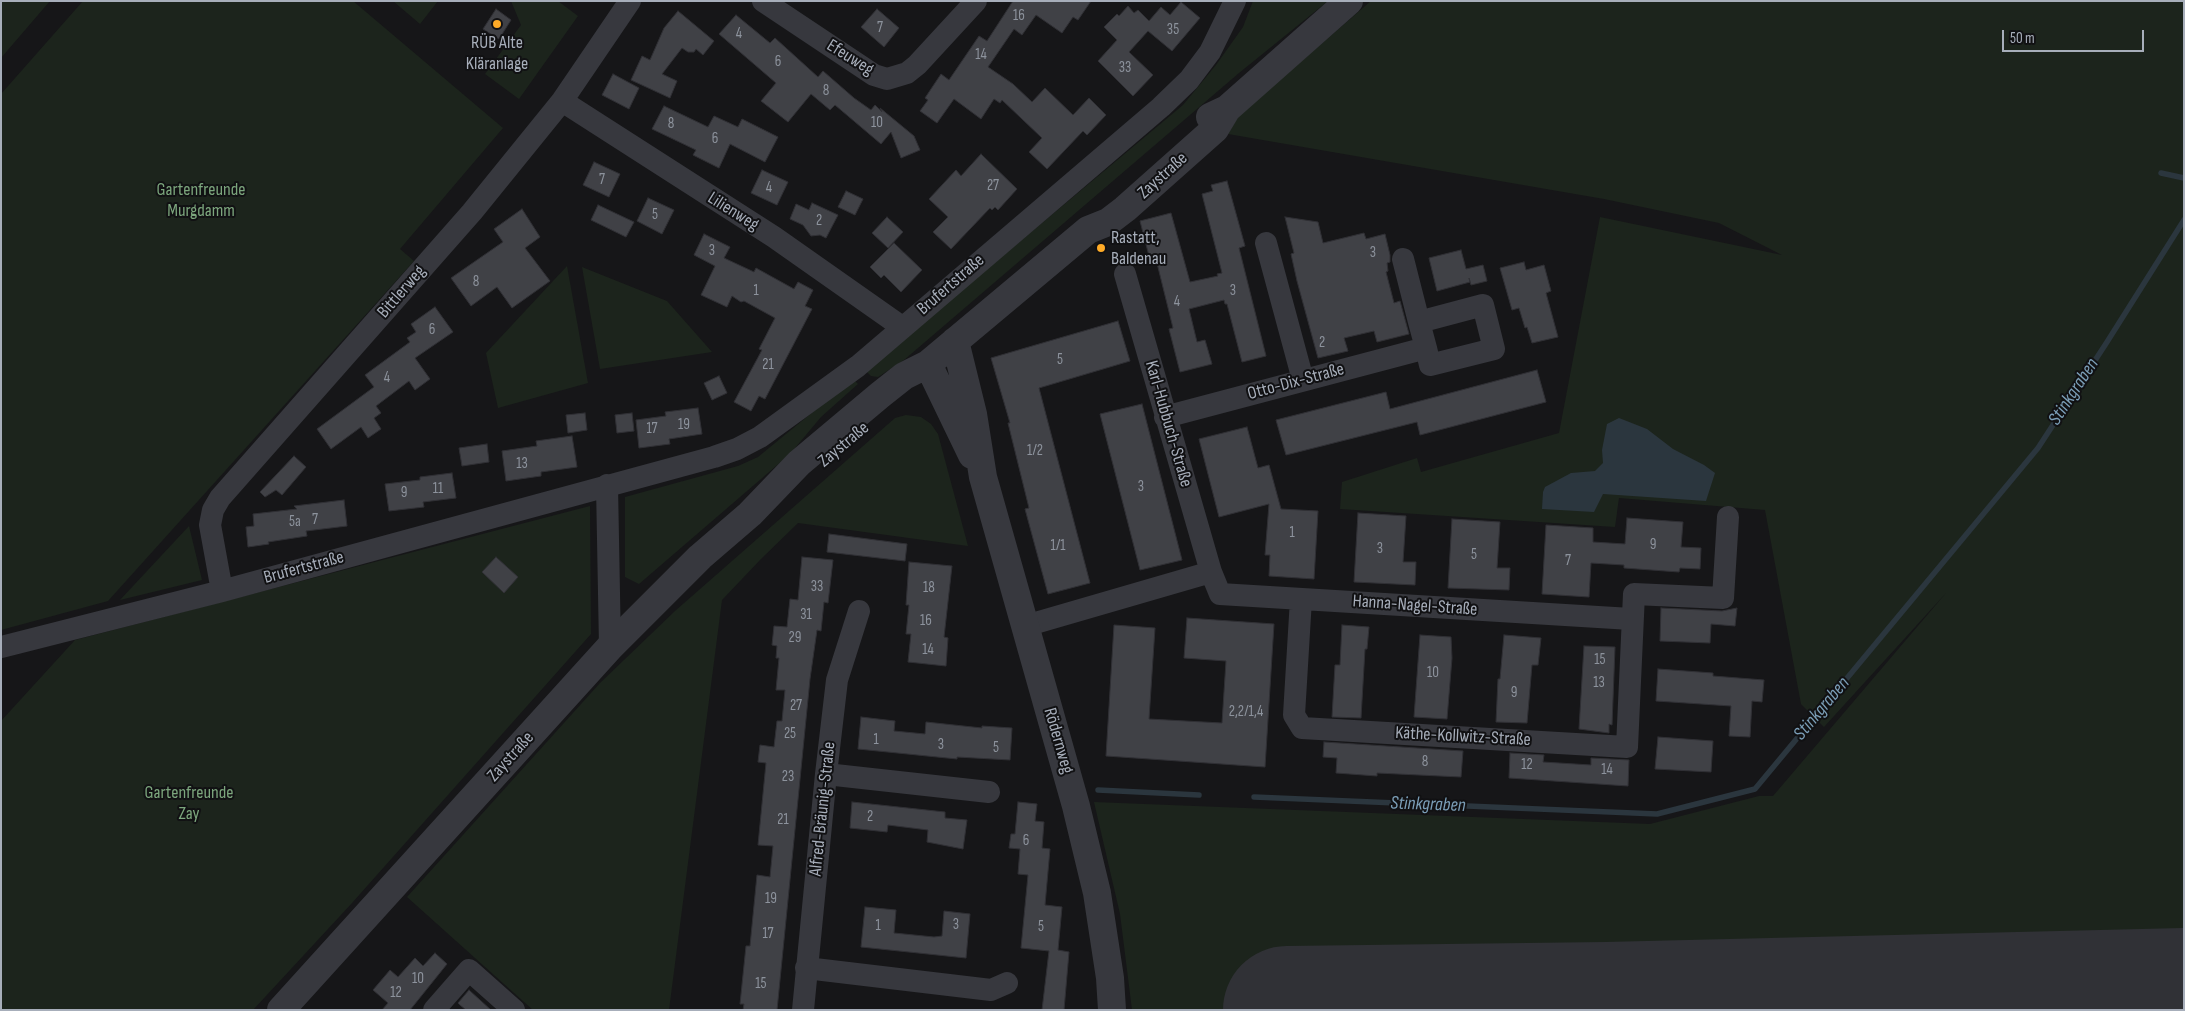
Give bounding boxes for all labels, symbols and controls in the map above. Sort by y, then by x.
house number: 16 [1013,7,1025,25]
marker: RÜB Alte Kläranlage [491,18,503,30]
house number: 7 [877,19,883,37]
scale bar [2005,20,2148,52]
house number: 35 [1167,21,1179,39]
house number: 4 [736,25,742,43]
text: 50 m [2010,29,2035,48]
place label: RÜB Alte Kläranlage [466,32,528,74]
street label: Efeuweg [822,35,878,81]
house number: 14 [975,46,987,64]
house number: 6 [775,53,781,71]
house number: 33 [1119,59,1131,77]
house number: 8 [823,82,829,100]
house number: 10 [871,114,883,132]
house number: 8 [668,115,674,133]
house number: 6 [712,130,718,148]
street label: Zaystraße [1134,148,1192,204]
house number: 7 [599,171,605,189]
house number: 27 [987,177,999,195]
park label: Gartenfreunde Murgdamm [157,179,245,222]
house number: 4 [766,179,772,197]
street label: Lilienweg [703,188,763,236]
house number: 5 [652,206,658,224]
house number: 2 [816,212,822,230]
place label: Rastatt, Baldenau [1111,227,1166,270]
house number: 3 [709,242,715,260]
marker: Rastatt, Baldenau [1095,242,1107,254]
house number: 3 [1370,244,1376,262]
street label: Brufertstraße [913,250,989,320]
street label: Bittlerweg [373,261,431,323]
house number: 8 [473,273,479,291]
house number: 1 [753,282,759,300]
house number: 3 [1230,282,1236,300]
house number: 4 [1174,293,1180,311]
house number: 6 [429,321,435,339]
house number: 2 [1319,334,1325,352]
house number: 5 [1057,351,1063,369]
water label: Stinkgraben [2044,354,2104,430]
house number: 21 [762,356,774,374]
street label: Karl-Hubbuch-Straße [1140,358,1196,490]
street label: Otto-Dix-Straße [1245,359,1347,405]
house number: 4 [384,369,390,387]
house number: 19 [678,416,690,434]
street label: Zaystraße [814,418,874,472]
house number: 17 [646,420,658,438]
house number: 1/2 [1027,442,1043,460]
house number: 13 [516,455,528,473]
house number: 3 [1138,478,1144,496]
house number: 11 [433,480,443,498]
house number: 9 [401,484,407,502]
house number: 7 [312,511,318,529]
house number: 5a [289,513,301,531]
house number: 1 [1289,524,1295,542]
house number: 9 [1650,536,1656,554]
house number: 1/1 [1050,537,1066,555]
house number: 3 [1377,540,1383,558]
house number: 5 [1471,546,1477,564]
street label: Brufertstraße [262,547,346,589]
house number: 7 [1565,552,1571,570]
house number: 33 [811,578,823,596]
house number: 18 [923,579,935,597]
street label: Hanna-Nagel-Straße [1352,591,1478,621]
house number: 31 [800,606,812,624]
house number: 16 [920,612,932,630]
house number: 29 [789,629,801,647]
house number: 14 [922,641,934,659]
house number: 15 [1594,651,1606,669]
house number: 10 [1427,664,1439,682]
water label: Stinkgraben [1789,673,1855,745]
house number: 13 [1593,674,1605,692]
house number: 9 [1511,684,1517,702]
house number: 27 [790,697,802,715]
house number: 2,2/1,4 [1229,703,1263,721]
street label: Rödernweg [1038,706,1078,776]
street label: Käthe-Kollwitz-Straße [1395,723,1531,751]
house number: 25 [784,725,796,743]
street label: Zaystraße [483,728,539,786]
house number: 1 [873,731,879,749]
house number: 3 [938,736,944,754]
house number: 5 [993,739,999,757]
street label: Alfred-Bräunig-Straße [805,741,841,877]
house number: 8 [1422,753,1428,771]
house number: 12 [1521,756,1533,774]
house number: 14 [1601,761,1613,779]
house number: 23 [782,768,794,786]
park label: Gartenfreunde Zay [145,782,233,824]
water label: Stinkgraben [1390,792,1466,818]
house number: 2 [867,808,873,826]
house number: 21 [777,811,789,829]
house number: 6 [1023,832,1029,850]
house number: 19 [765,890,777,908]
house number: 3 [953,916,959,934]
house number: 1 [875,917,881,935]
house number: 5 [1038,918,1044,936]
house number: 17 [762,925,774,943]
house number: 10 [412,970,424,988]
house number: 15 [755,975,767,993]
house number: 12 [390,984,402,1002]

